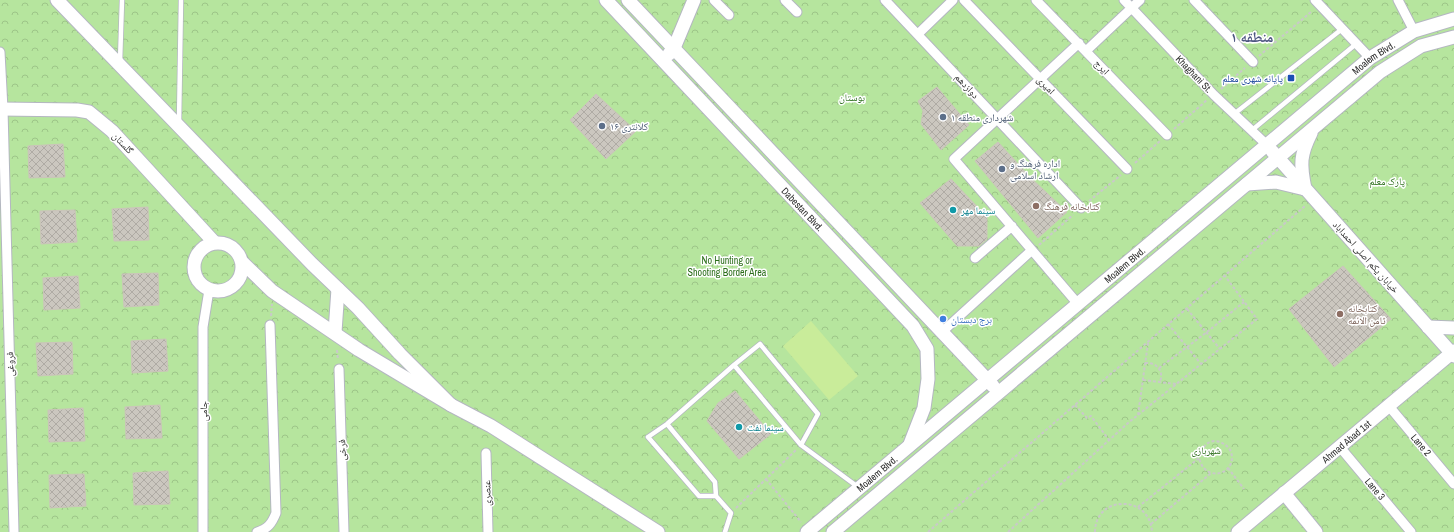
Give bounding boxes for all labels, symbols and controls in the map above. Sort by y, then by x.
district label: منطقه ۱ [1231,28,1273,46]
street label: Moalem Blvd. [1349,38,1397,77]
street label: Khaghani St. [1173,52,1215,96]
street label: ایرج [1092,57,1112,77]
street label: دوازدهم [951,71,982,102]
place label: پایانه شهری معلم [1222,72,1283,86]
street label: امیری [1034,73,1058,97]
marker: پایانه شهری معلم [1286,73,1296,83]
park label: بوستان [839,91,865,104]
place label: شهرداری منطقه ۱ [951,111,1014,124]
marker: شهرداری منطقه ۱ [938,112,948,122]
place label: کلانتری ۱۶ [610,120,648,133]
marker: کلانتری ۱۶ [597,121,607,131]
street label: گلستان [110,129,137,157]
place label: اداره فرهنگ و ارشاد اسلامی [1010,157,1060,182]
marker: اداره فرهنگ و ارشاد اسلامی [997,164,1007,174]
park label: پارک معلم [1369,175,1405,189]
street label: Dabestan Blvd. [779,184,827,234]
place label: کتابخانه فرهنگ [1044,200,1100,213]
marker: کتابخانه فرهنگ [1031,201,1041,211]
place label: سینما مهر [960,204,996,217]
marker: سینما مهر [948,205,958,215]
street label: خیابان یکم اصلی احمداباد [1329,218,1402,297]
street label: Moalem Blvd. [1101,244,1148,286]
park label: No Hunting or Shooting Border Area [688,254,767,279]
place label: کتابخانه ثامن الائمه [1348,302,1386,327]
marker: کتابخانه ثامن الائمه [1335,309,1345,319]
place label: برج دبستان [951,313,992,326]
marker: برج دبستان [938,314,948,324]
street label: فروغی [3,351,17,377]
street label: جامی [197,400,210,421]
street label: Ahmad Abad 1st [1318,417,1374,466]
place label: سینما نفت [747,421,784,434]
marker: سینما نفت [734,422,744,432]
street label: Lane 2 [1408,431,1434,459]
street label: فرخی [335,439,349,461]
park label: شهربازی [1191,444,1221,457]
street label: Moalem Blvd. [853,452,900,494]
street label: Lane 3 [1362,475,1388,503]
street label: عنصری [480,480,494,506]

